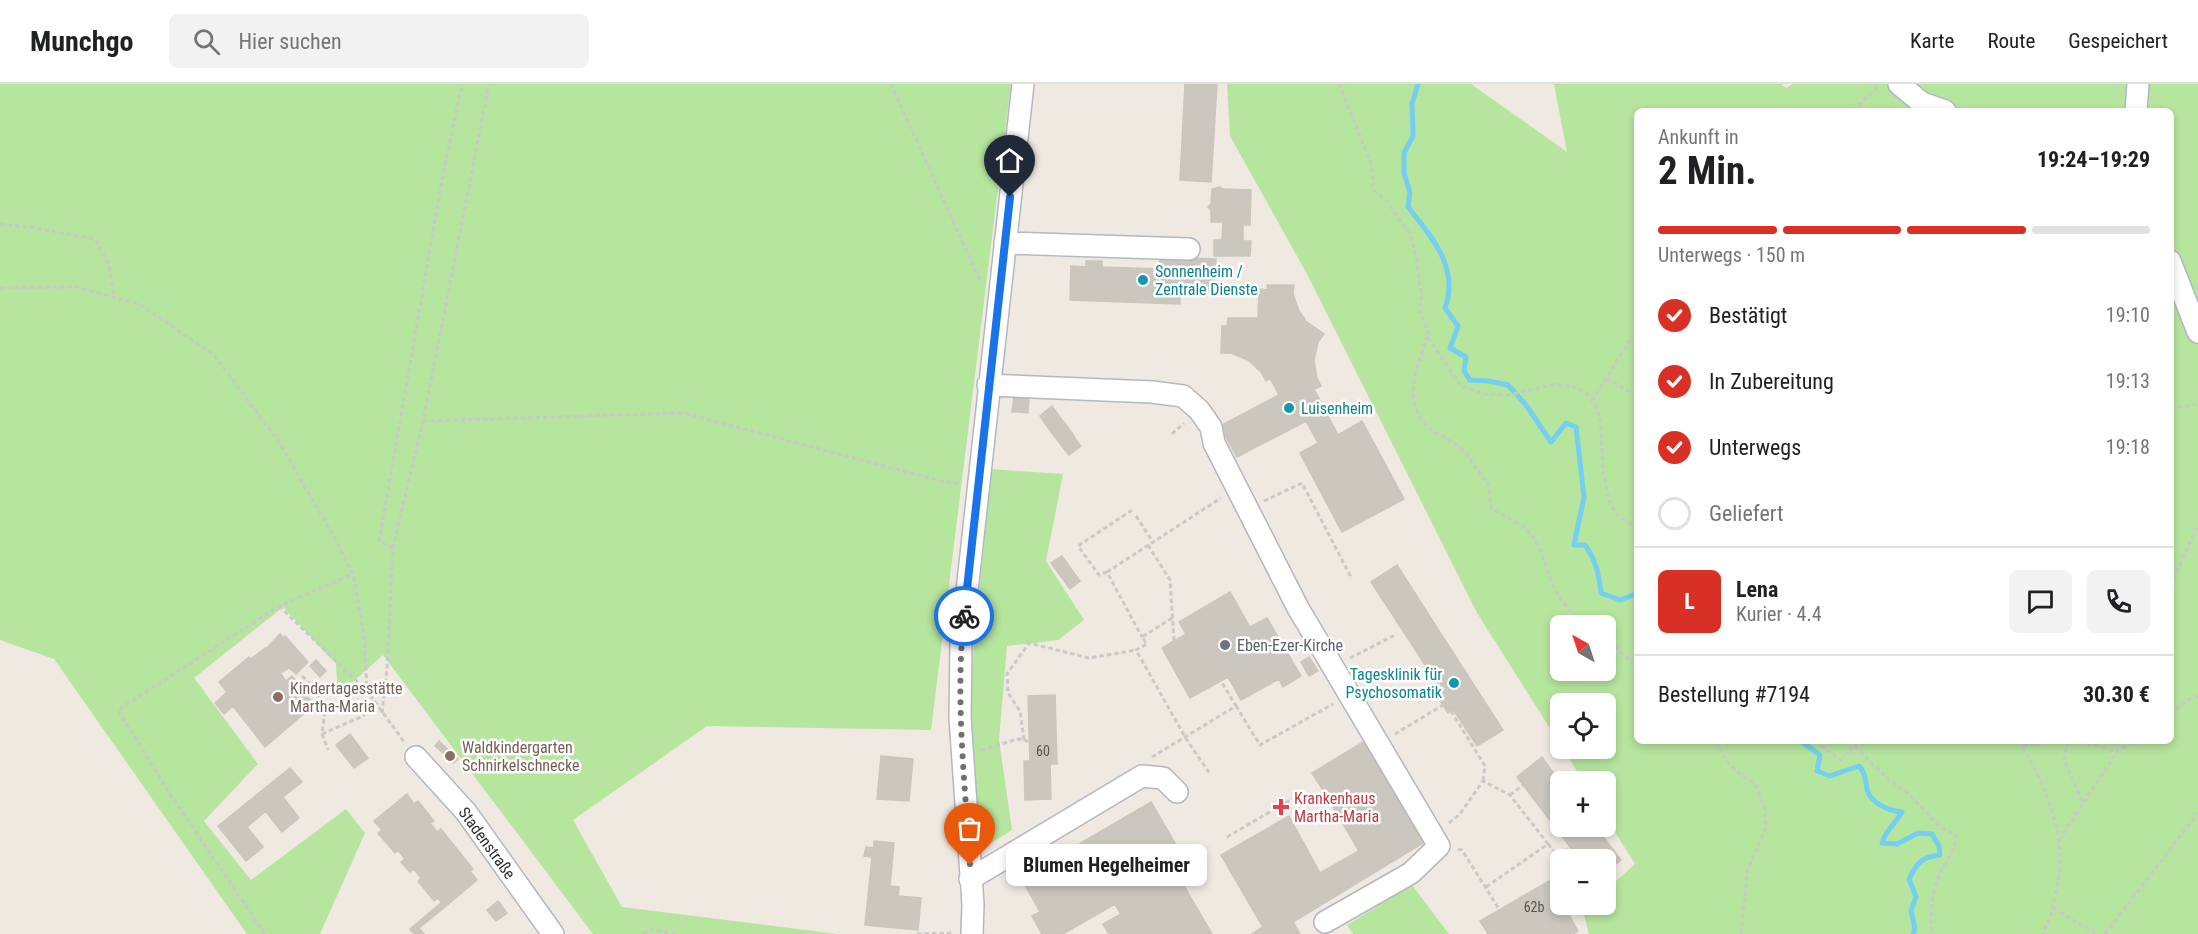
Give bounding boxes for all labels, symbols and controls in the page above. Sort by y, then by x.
search box [169,14,589,68]
text: Munchgo [30,25,133,58]
icon: search [190,25,223,58]
text: Hier suchen [238,29,342,54]
text: Karte [1910,29,1954,53]
text: Route [1987,29,2035,53]
text: Gespeichert [2068,29,2168,53]
text: Ankunft in [1658,125,1739,149]
pin [984,135,1035,197]
icon: home [993,144,1026,177]
text: 19:24–19:29 [2037,147,2150,172]
text: 2 Min. [1658,148,1757,194]
text: Unterwegs · 150 m [1658,243,1805,267]
place label: Sonnenheim / Zentrale Dienste [1155,262,1258,299]
marker: Sonnenheim / Zentrale Dienste [1136,273,1150,287]
icon: check [1658,299,1691,332]
text: Bestätigt [1709,303,1787,328]
text: 19:10 [2106,303,2150,327]
icon: check [1658,365,1691,398]
text: In Zubereitung [1709,369,1834,394]
text: 19:13 [2106,369,2150,393]
place label: Luisenheim [1301,399,1373,418]
marker: Luisenheim [1282,401,1296,415]
icon: check [1658,431,1691,464]
text: Unterwegs [1709,435,1801,460]
text: 19:18 [2106,435,2150,459]
text: Geliefert [1709,501,1784,526]
button: chat [2009,570,2072,633]
button: phone [2087,570,2150,633]
text: Lena [1736,577,1778,602]
courier [934,586,994,646]
text: L [1684,589,1695,614]
icon: bike [948,600,981,633]
text: Kurier · 4.4 [1736,602,1822,626]
north arrow [1550,615,1616,681]
map controls [1550,615,1616,915]
place label: Eben-Ezer-Kirche [1237,636,1343,655]
marker: Eben-Ezer-Kirche [1218,638,1232,652]
place label: Tagesklinik für Psychosomatik [1345,665,1443,702]
marker: Tagesklinik für Psychosomatik [1447,676,1461,690]
place label: Kindertagesstätte Martha-Maria [290,679,403,716]
text: Bestellung #7194 [1658,682,1810,707]
text: 30.30 € [2083,682,2150,707]
marker: Kindertagesstätte Martha-Maria [271,690,285,704]
button: locate [1550,693,1616,759]
place label: Waldkindergarten Schnirkelschnecke [462,738,580,775]
house number: 60 [1036,743,1050,759]
marker: Waldkindergarten Schnirkelschnecke [443,749,457,763]
button: + [1550,771,1616,837]
place label: Krankenhaus Martha-Maria [1294,789,1379,826]
marker: Krankenhaus Martha-Maria [1272,798,1290,816]
street label: Stadenstraße [455,803,519,883]
pin [944,803,995,865]
icon: bag [953,812,986,845]
callout: Blumen Hegelheimer [1006,844,1207,886]
button: − [1550,849,1616,915]
text: Blumen Hegelheimer [1023,853,1190,877]
house number: 62b [1524,899,1544,915]

